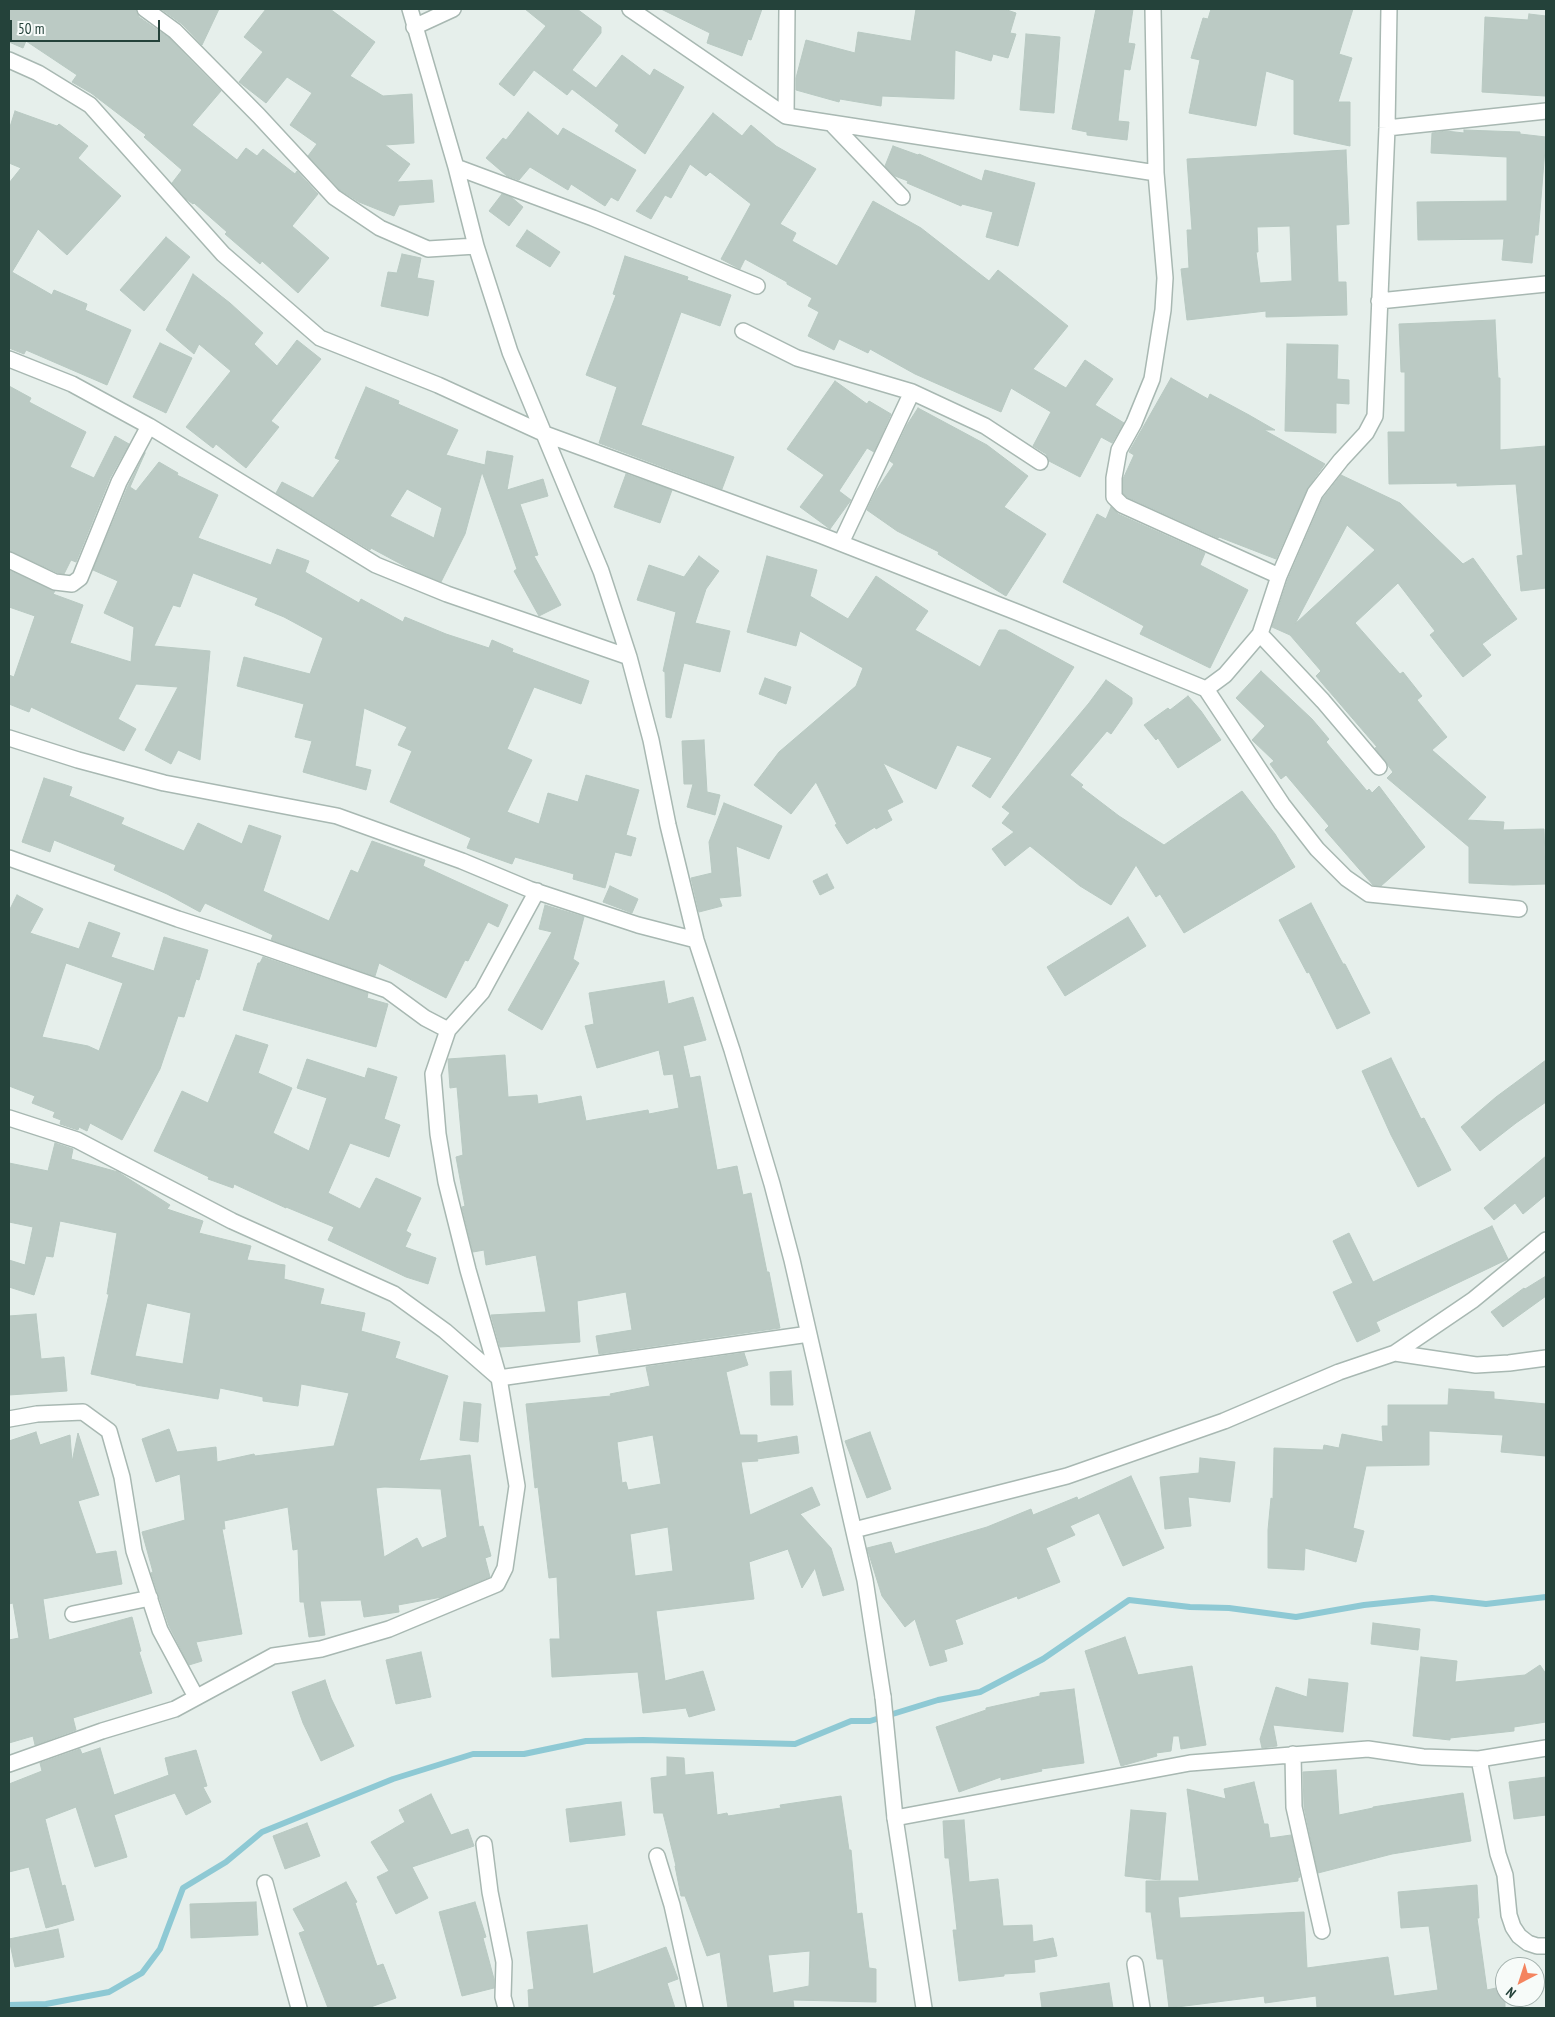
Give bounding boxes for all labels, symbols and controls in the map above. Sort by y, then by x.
scale bar [12,10,162,42]
text: 50 m [18,19,44,38]
north arrow [1495,1957,1545,2007]
text: N [1502,1983,1520,2002]

